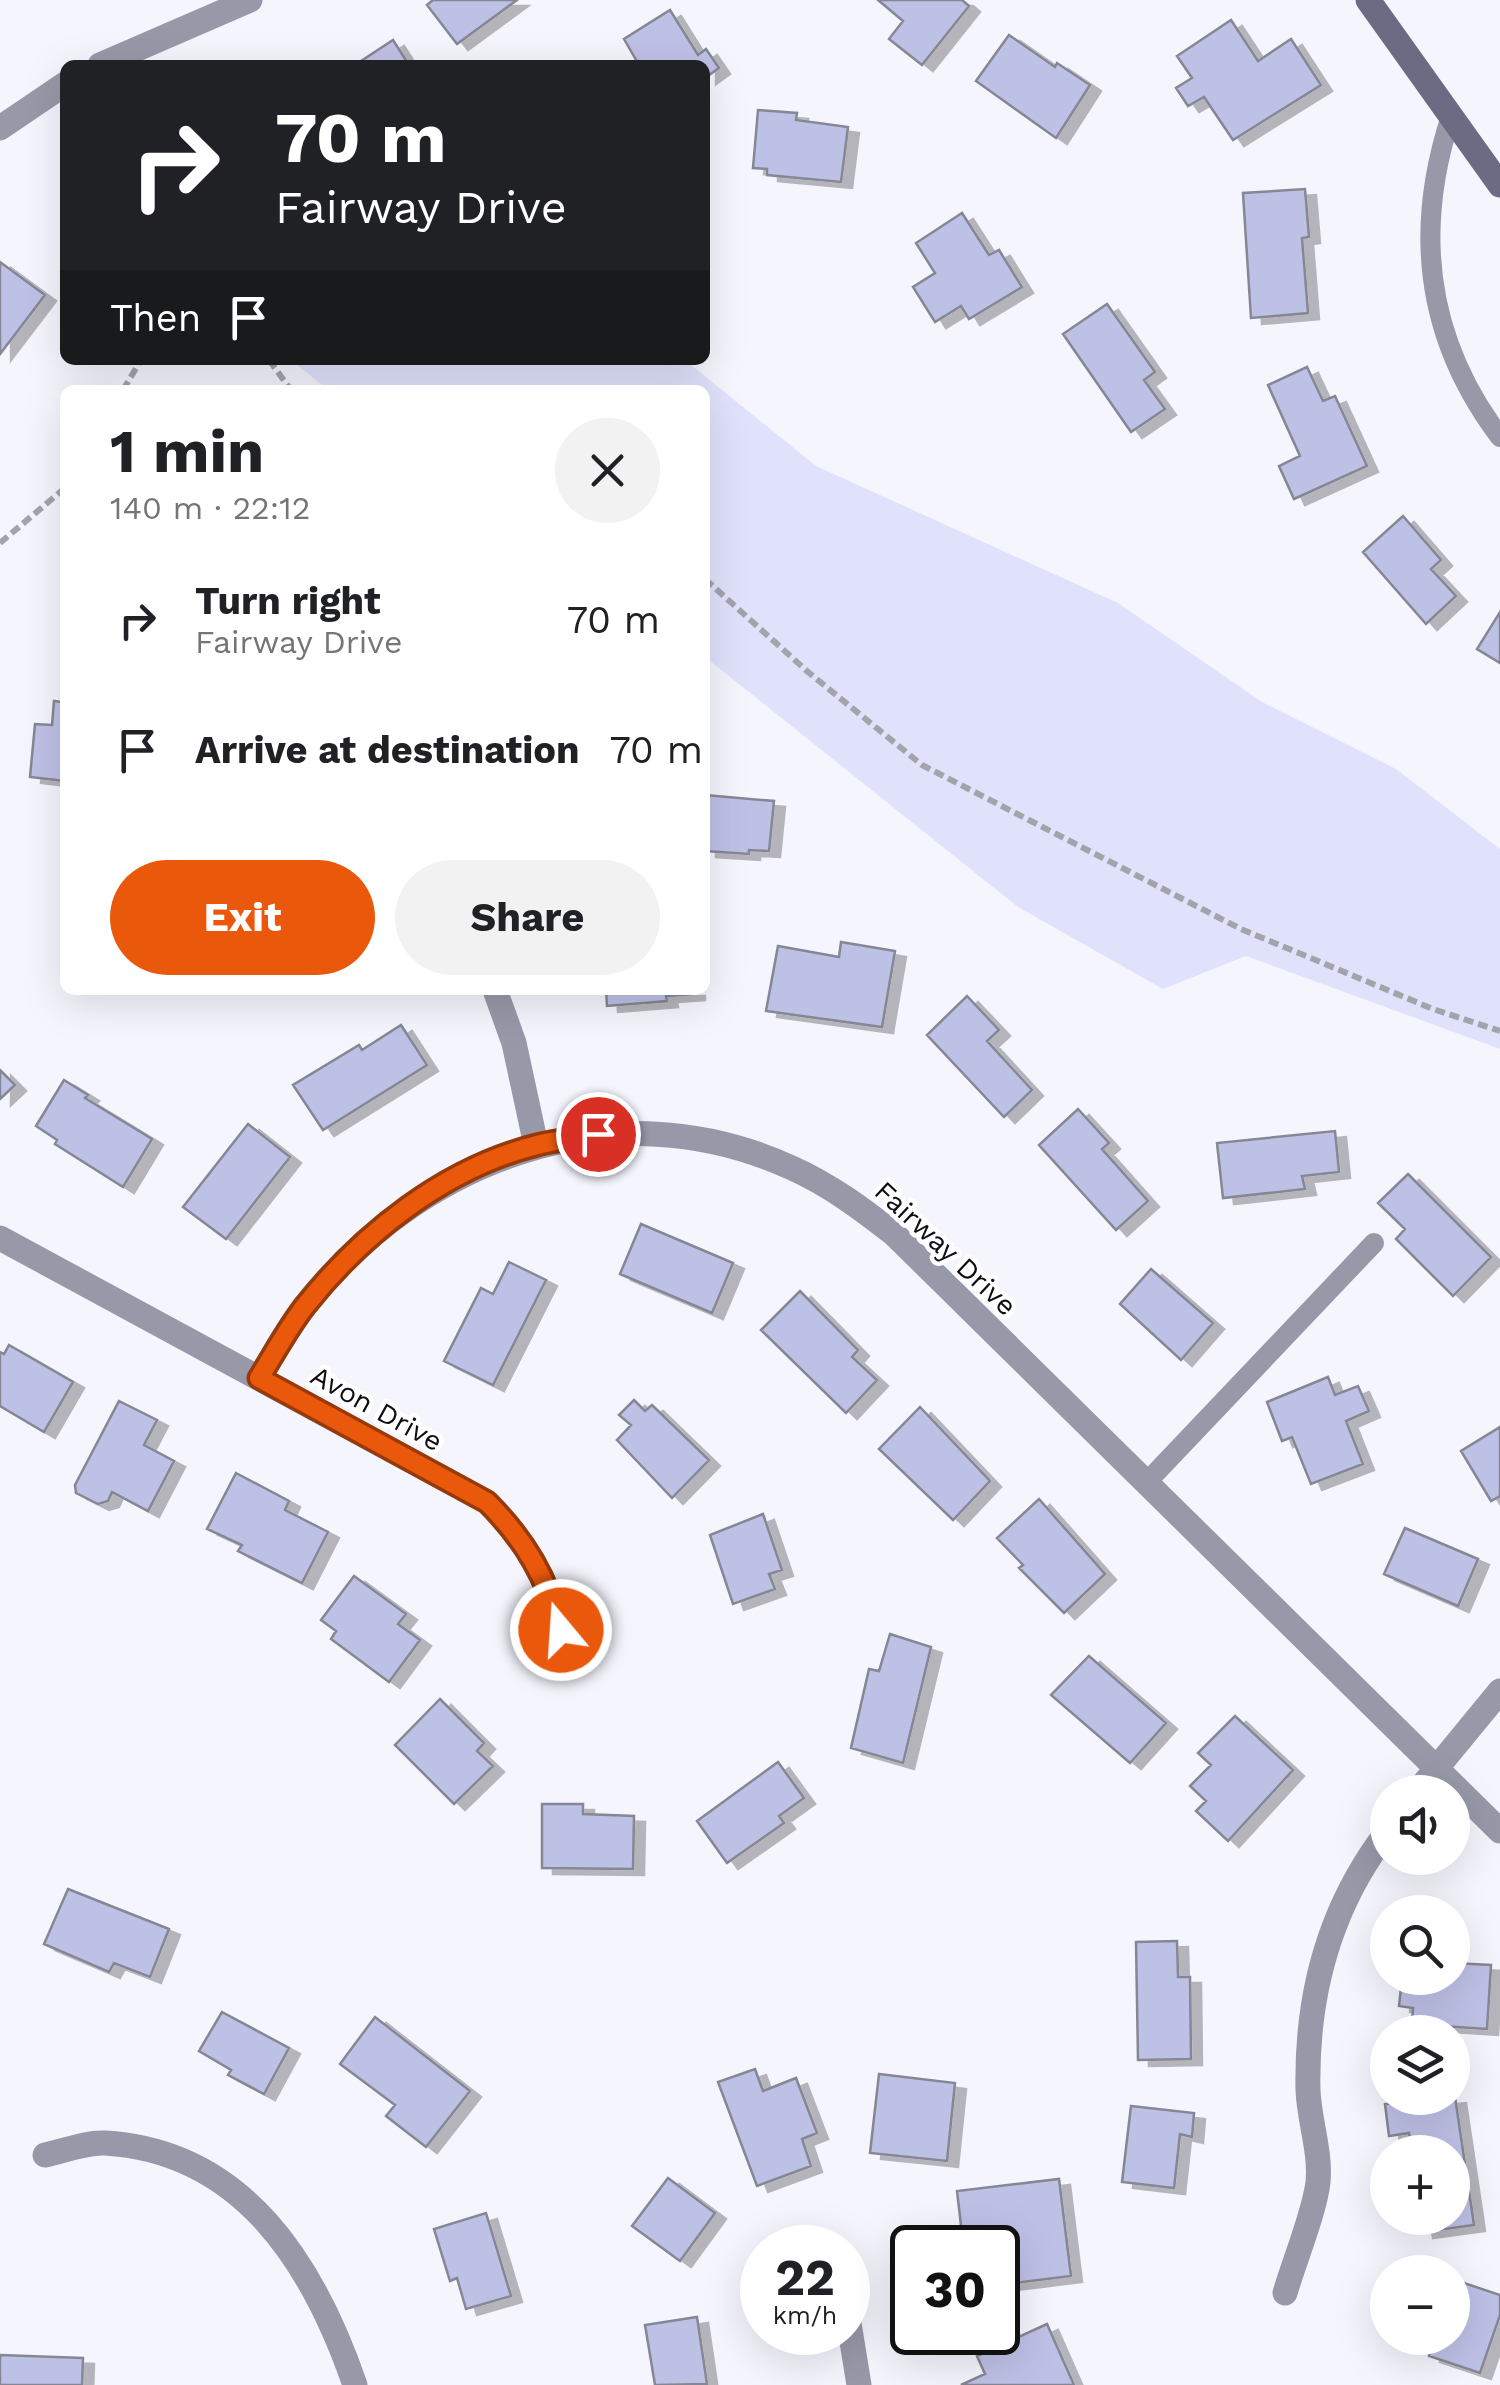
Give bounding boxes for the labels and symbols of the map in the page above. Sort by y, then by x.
pin [556,1092,641,1177]
street label: Fairway Drive [868,1174,1023,1322]
street label: Avon Drive [305,1359,448,1458]
position arrow [509,1578,613,1682]
speed limit sign: 30 [890,2225,1020,2355]

